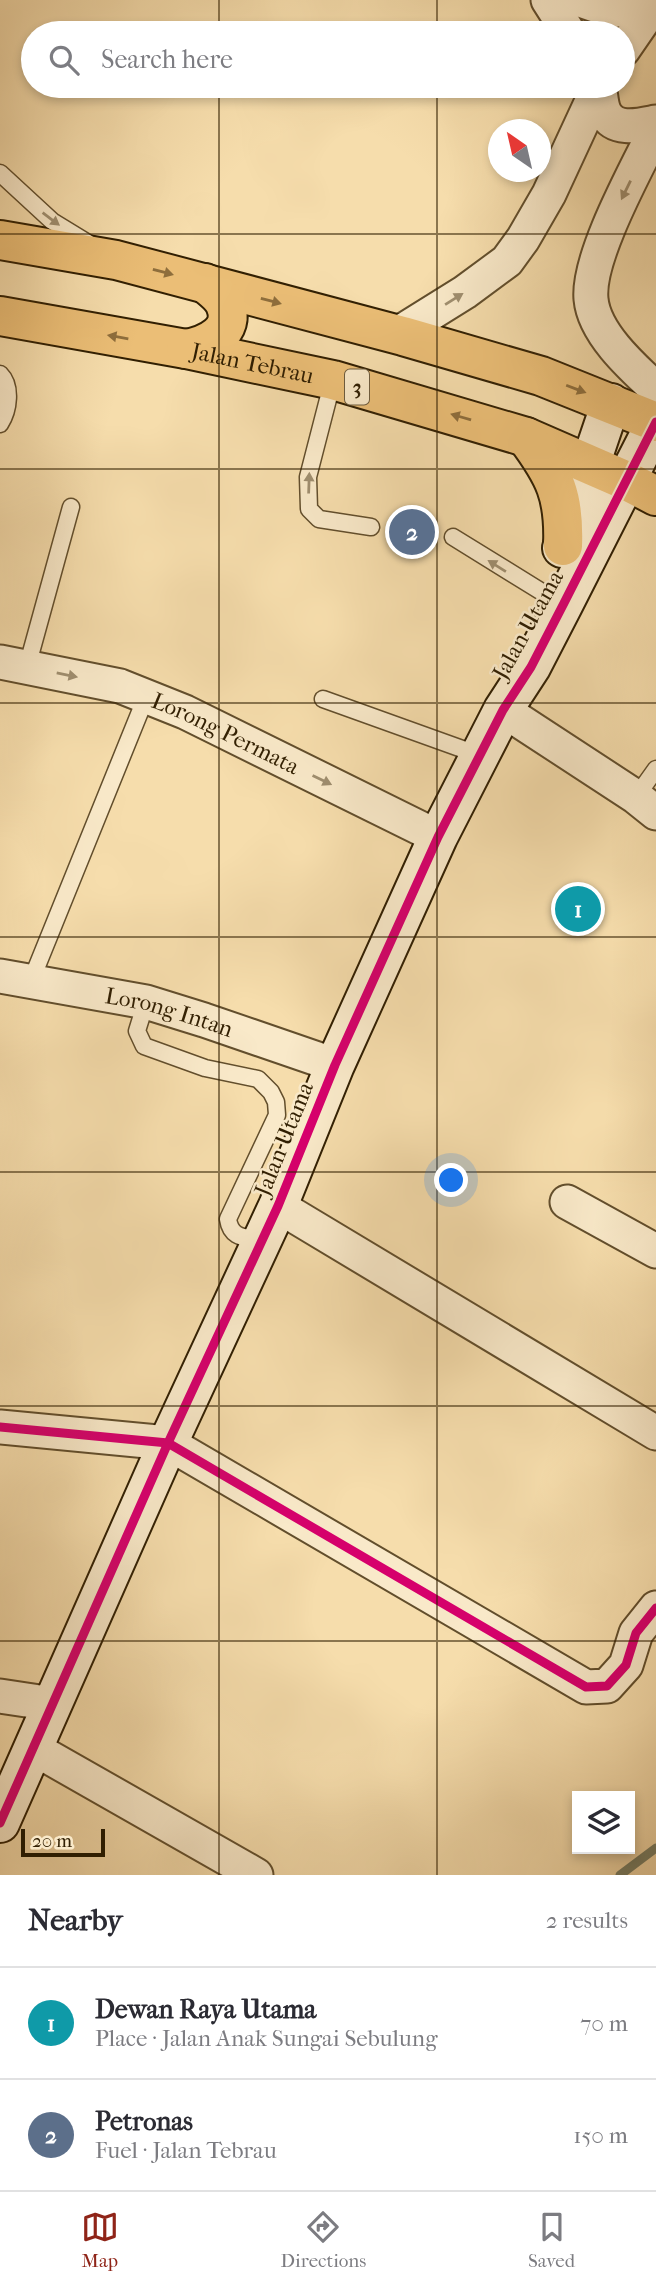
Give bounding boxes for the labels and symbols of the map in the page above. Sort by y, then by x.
north arrow [488,119,551,182]
one-way arrow [621,180,632,200]
one-way arrow [41,211,59,226]
one-way arrow [152,267,174,278]
one-way arrow [445,292,464,305]
one-way arrow [260,296,282,307]
one-way arrow [107,331,129,342]
street label: Jalan Tebrau [187,337,316,389]
road number: 3 [345,370,369,404]
one-way arrow [566,384,587,395]
one-way arrow [450,412,471,422]
one-way arrow [303,472,314,494]
pin: 2 [389,506,435,558]
one-way arrow [488,559,507,572]
street label: Jalan Utama [486,565,569,686]
one-way arrow [56,670,78,681]
street label: Lorong Permata [148,687,304,780]
one-way arrow [312,774,332,785]
pin: 1 [555,883,601,935]
street label: Lorong Intan [103,981,237,1043]
street label: Jalan Utama [248,1078,319,1202]
your location [434,1163,468,1197]
scale bar [21,1826,105,1858]

